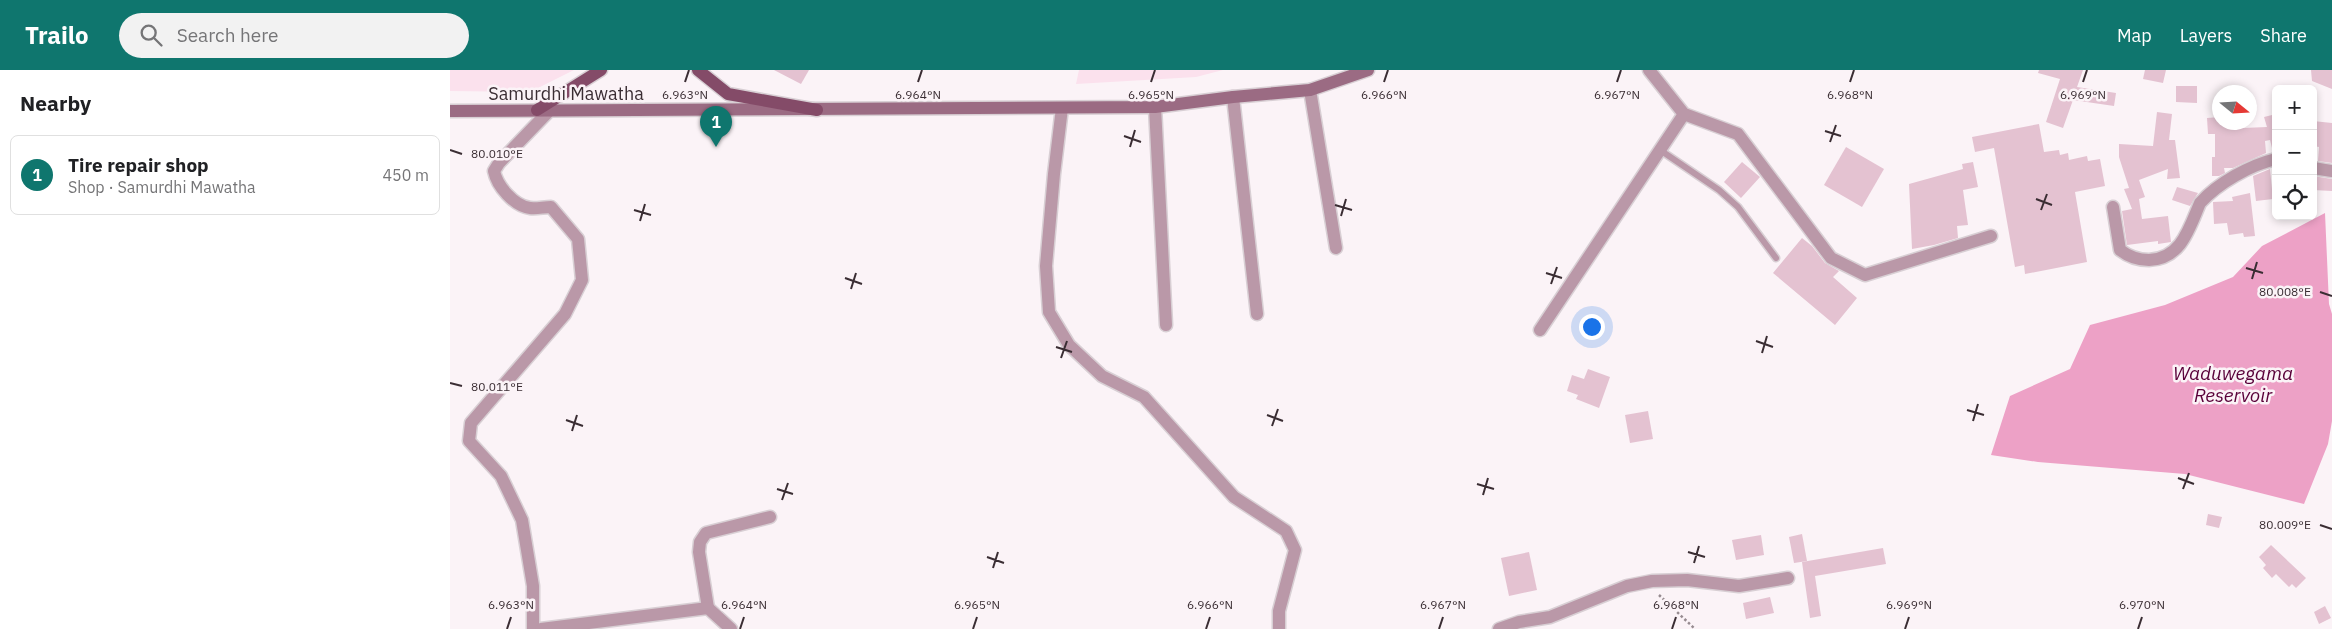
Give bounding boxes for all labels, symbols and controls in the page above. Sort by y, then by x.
search box [119,13,469,58]
text: Trailo [25,19,89,51]
icon: search [137,21,165,49]
text: Search here [177,23,278,47]
text: Map [2117,24,2152,47]
text: Layers [2180,24,2232,47]
text: Share [2260,24,2307,47]
street label: Samurdhi Mawatha [488,82,644,105]
north arrow [2212,85,2257,130]
map controls [2272,85,2317,220]
button: + [2272,85,2317,130]
text: 6.963°N [662,87,708,102]
text: 6.964°N [895,87,941,102]
text: 6.965°N [1128,87,1174,102]
text: 6.966°N [1361,87,1407,102]
text: 6.967°N [1594,87,1640,102]
text: 6.968°N [1827,87,1873,102]
text: 6.969°N [2060,87,2106,102]
text: Nearby [20,89,91,117]
pin: 1 [700,106,732,147]
button: − [2272,130,2317,175]
text: 80.010°E [471,146,523,161]
text: Tire repair shop [68,153,209,177]
text: 1 [32,165,42,185]
text: 450 m [382,165,429,185]
button: locate [2272,175,2317,220]
text: Shop · Samurdhi Mawatha [68,177,256,197]
text: 80.008°E [2259,284,2311,299]
your location [1579,314,1605,340]
water label: Waduwegama Reservoir [2173,361,2293,407]
text: 80.011°E [471,379,523,394]
text: 80.009°E [2259,517,2311,532]
text: 6.963°N [488,597,534,612]
text: 6.964°N [721,597,767,612]
text: 6.965°N [954,597,1000,612]
text: 6.966°N [1187,597,1233,612]
text: 6.967°N [1420,597,1466,612]
text: 6.968°N [1653,597,1699,612]
text: 6.969°N [1886,597,1932,612]
text: 6.970°N [2119,597,2165,612]

